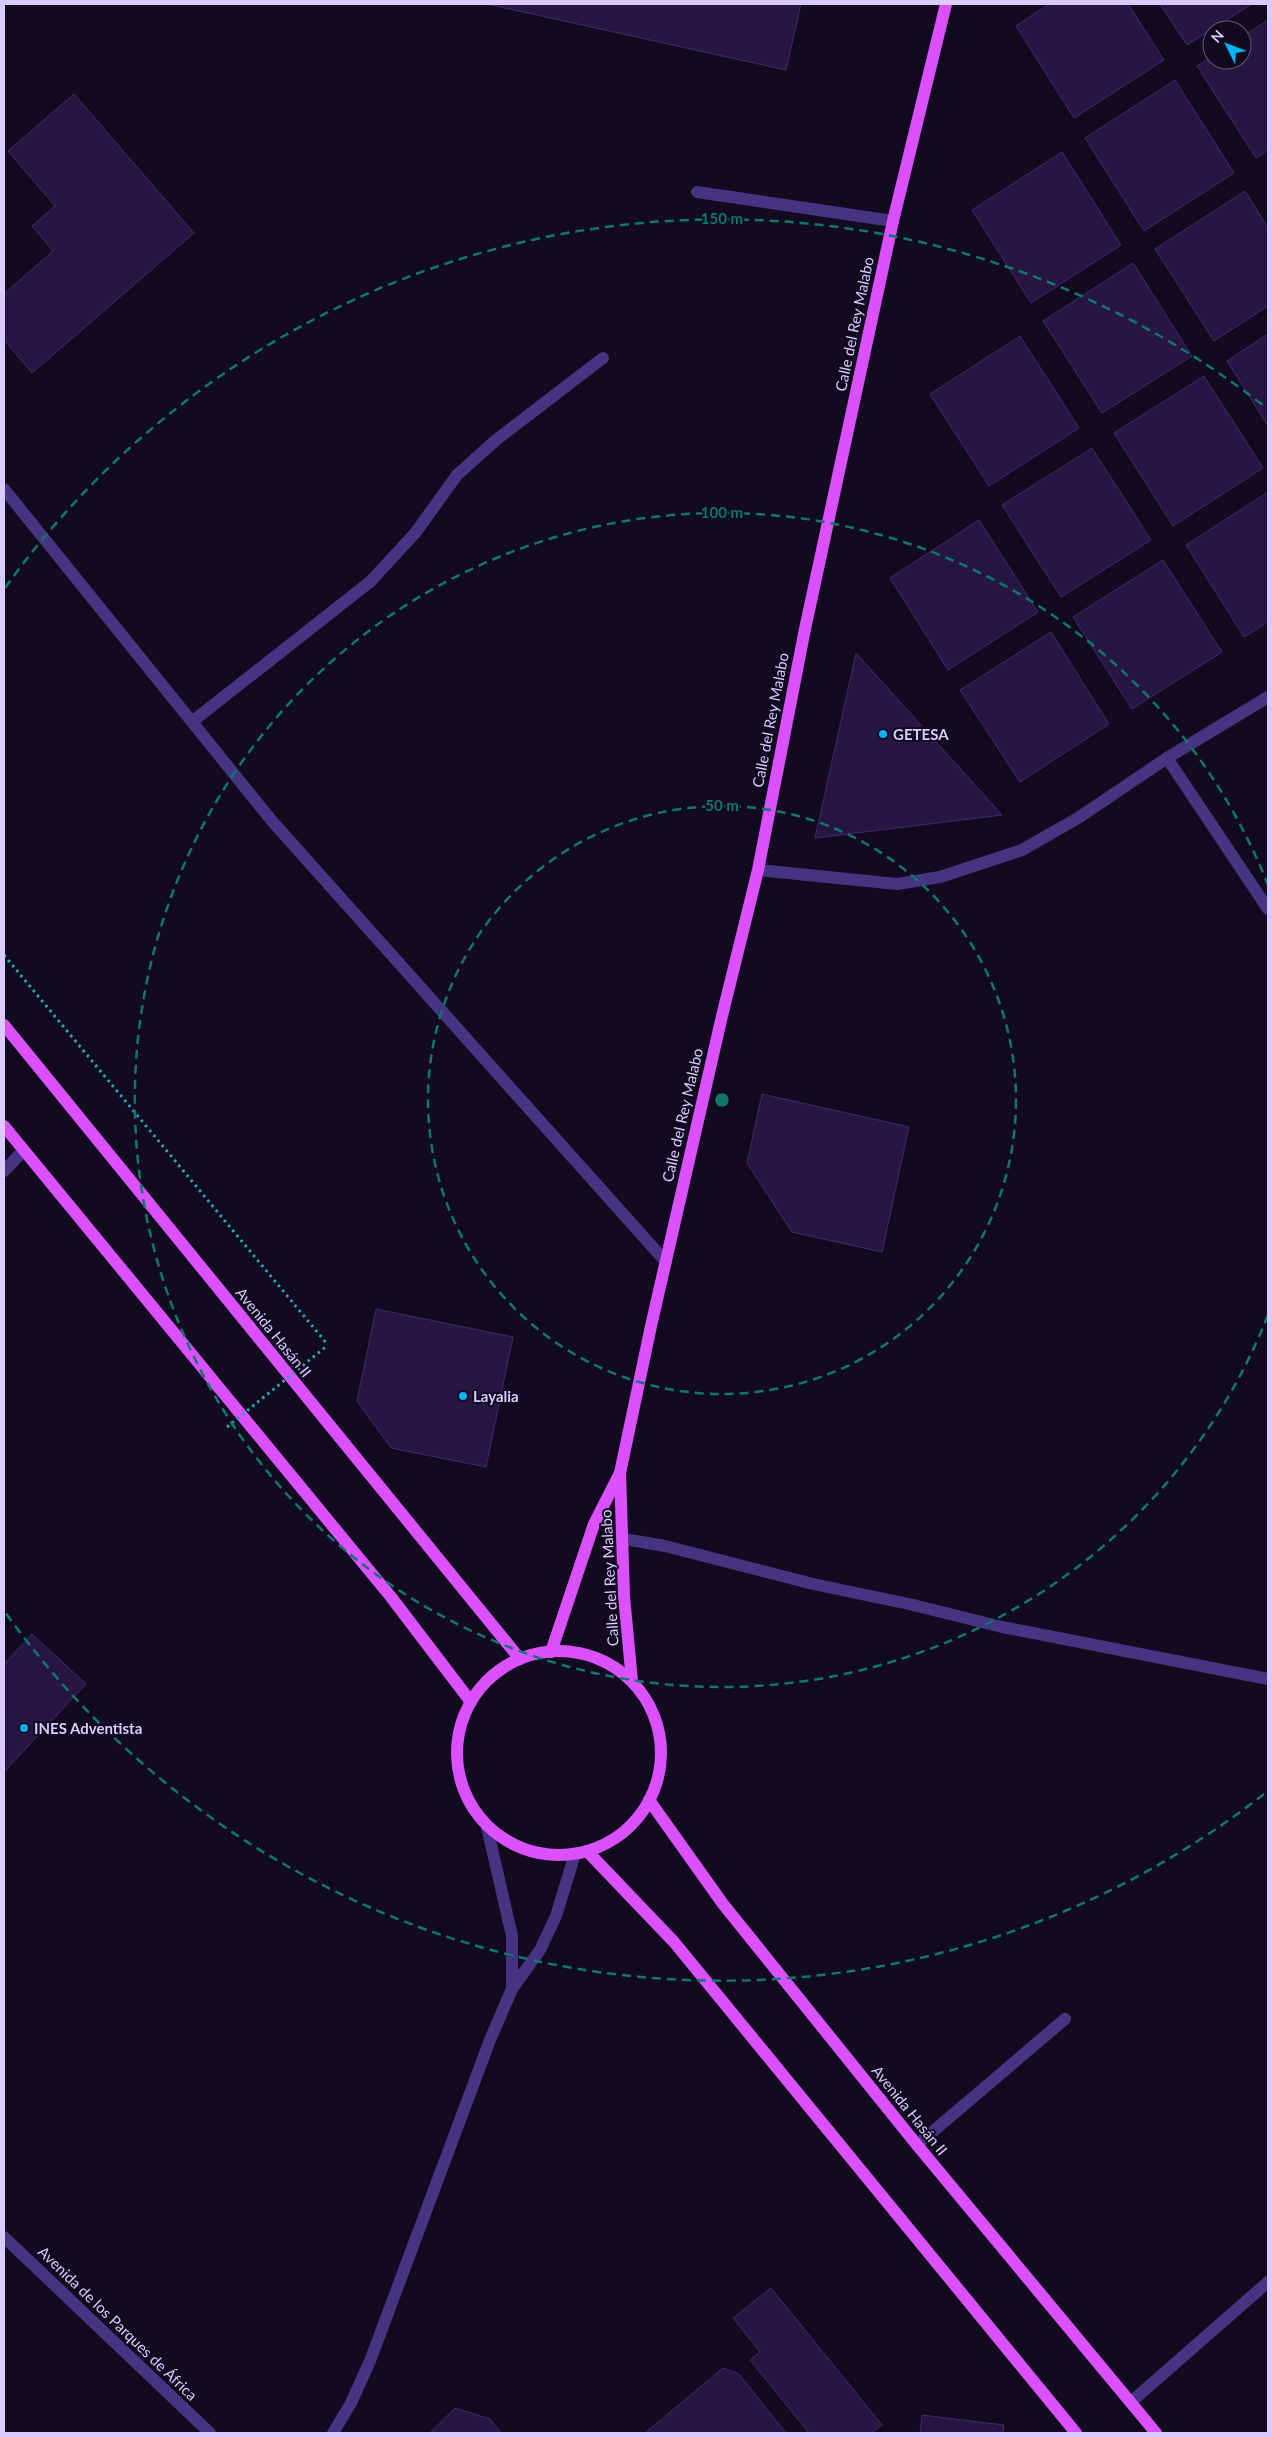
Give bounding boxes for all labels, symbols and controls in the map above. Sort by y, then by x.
north arrow [1202,20,1252,70]
text: N [1207,26,1227,46]
text: 150 m [701,209,743,227]
street label: Calle del Rey Malabo [831,255,877,393]
text: 100 m [701,503,743,521]
street label: Calle del Rey Malabo [748,651,792,789]
place label: GETESA [893,725,949,743]
marker: GETESA [877,728,889,740]
text: 50 m [705,796,739,814]
street label: Calle del Rey Malabo [658,1046,706,1184]
centre of rings [713,1091,731,1109]
street label: Avenida Hasán II [232,1284,316,1380]
place label: Layalia [473,1387,519,1405]
marker: Layalia [457,1390,469,1402]
street label: Calle del Rey Malabo [596,1509,622,1647]
place label: INES Adventista [34,1719,142,1737]
marker: INES Adventista [18,1722,30,1734]
street label: Avenida Hasán II [868,2062,952,2158]
street label: Avenida de los Parques de África [35,2242,201,2404]

